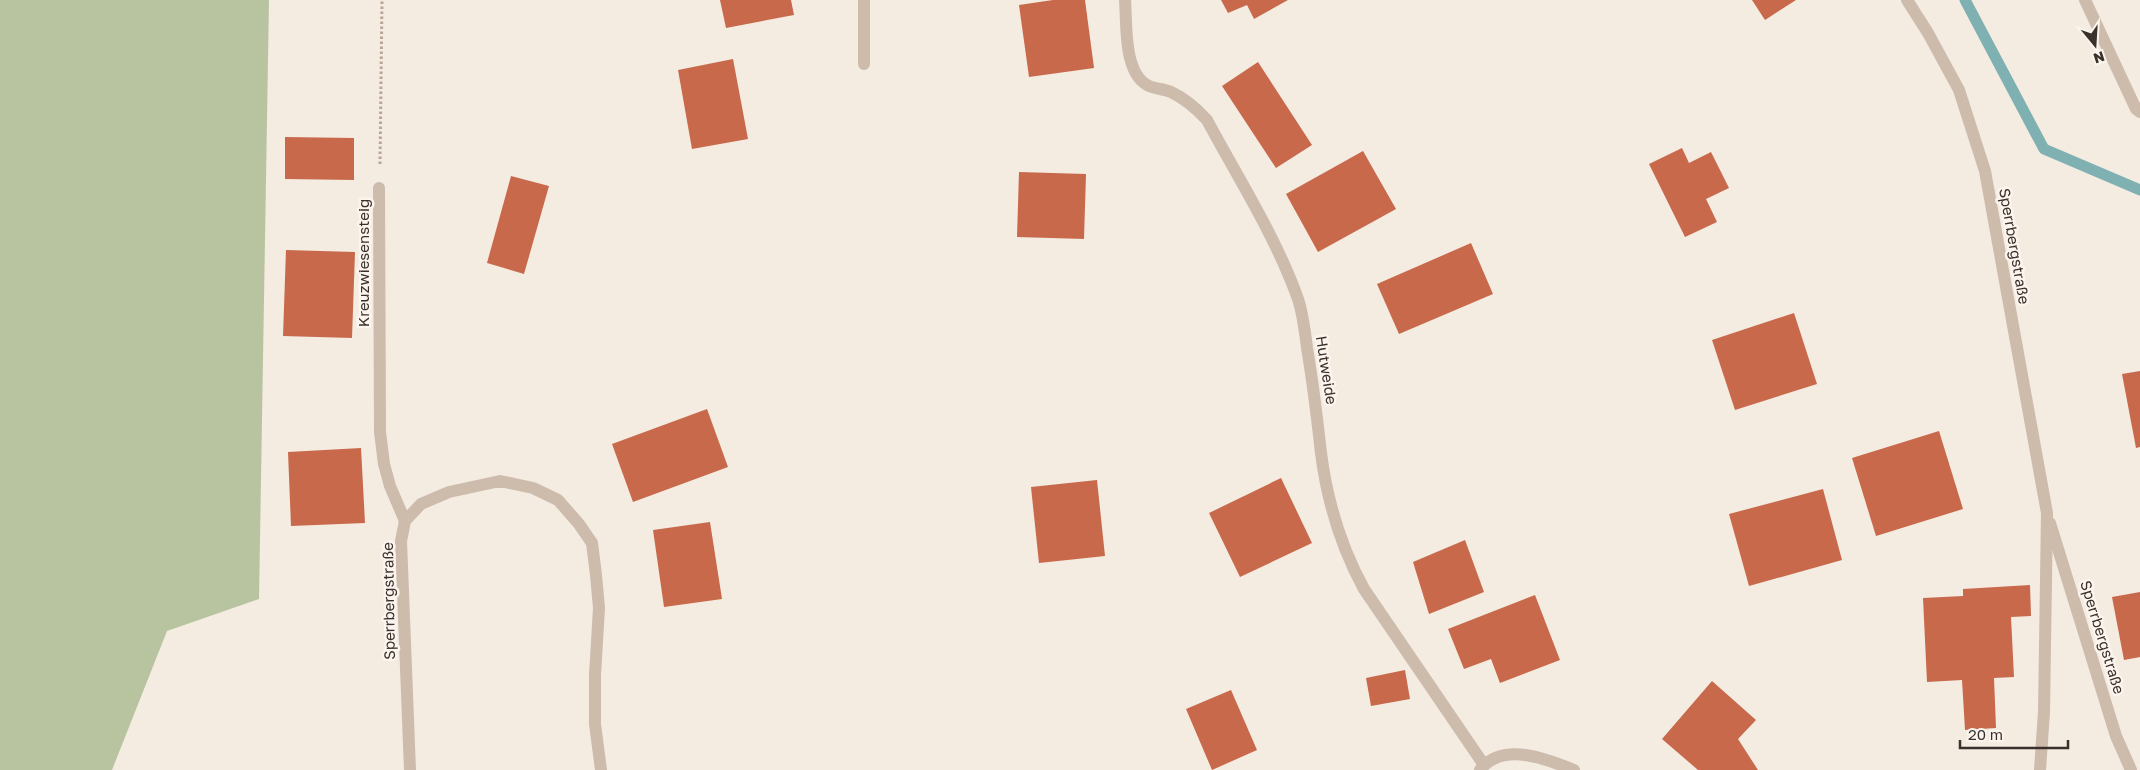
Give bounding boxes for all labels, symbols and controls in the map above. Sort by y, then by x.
north arrow [2070,20,2120,70]
text: N [2091,48,2107,68]
street label: Sperrbergstraße [1996,187,2034,306]
street label: Kreuzwiesensteig [354,199,372,327]
street label: Hutweide [1313,334,1341,406]
street label: Sperrbergstraße [378,542,398,660]
street label: Sperrbergstraße [2077,578,2129,696]
scale bar [1960,718,2068,750]
text: 20 m [1968,725,2003,743]

